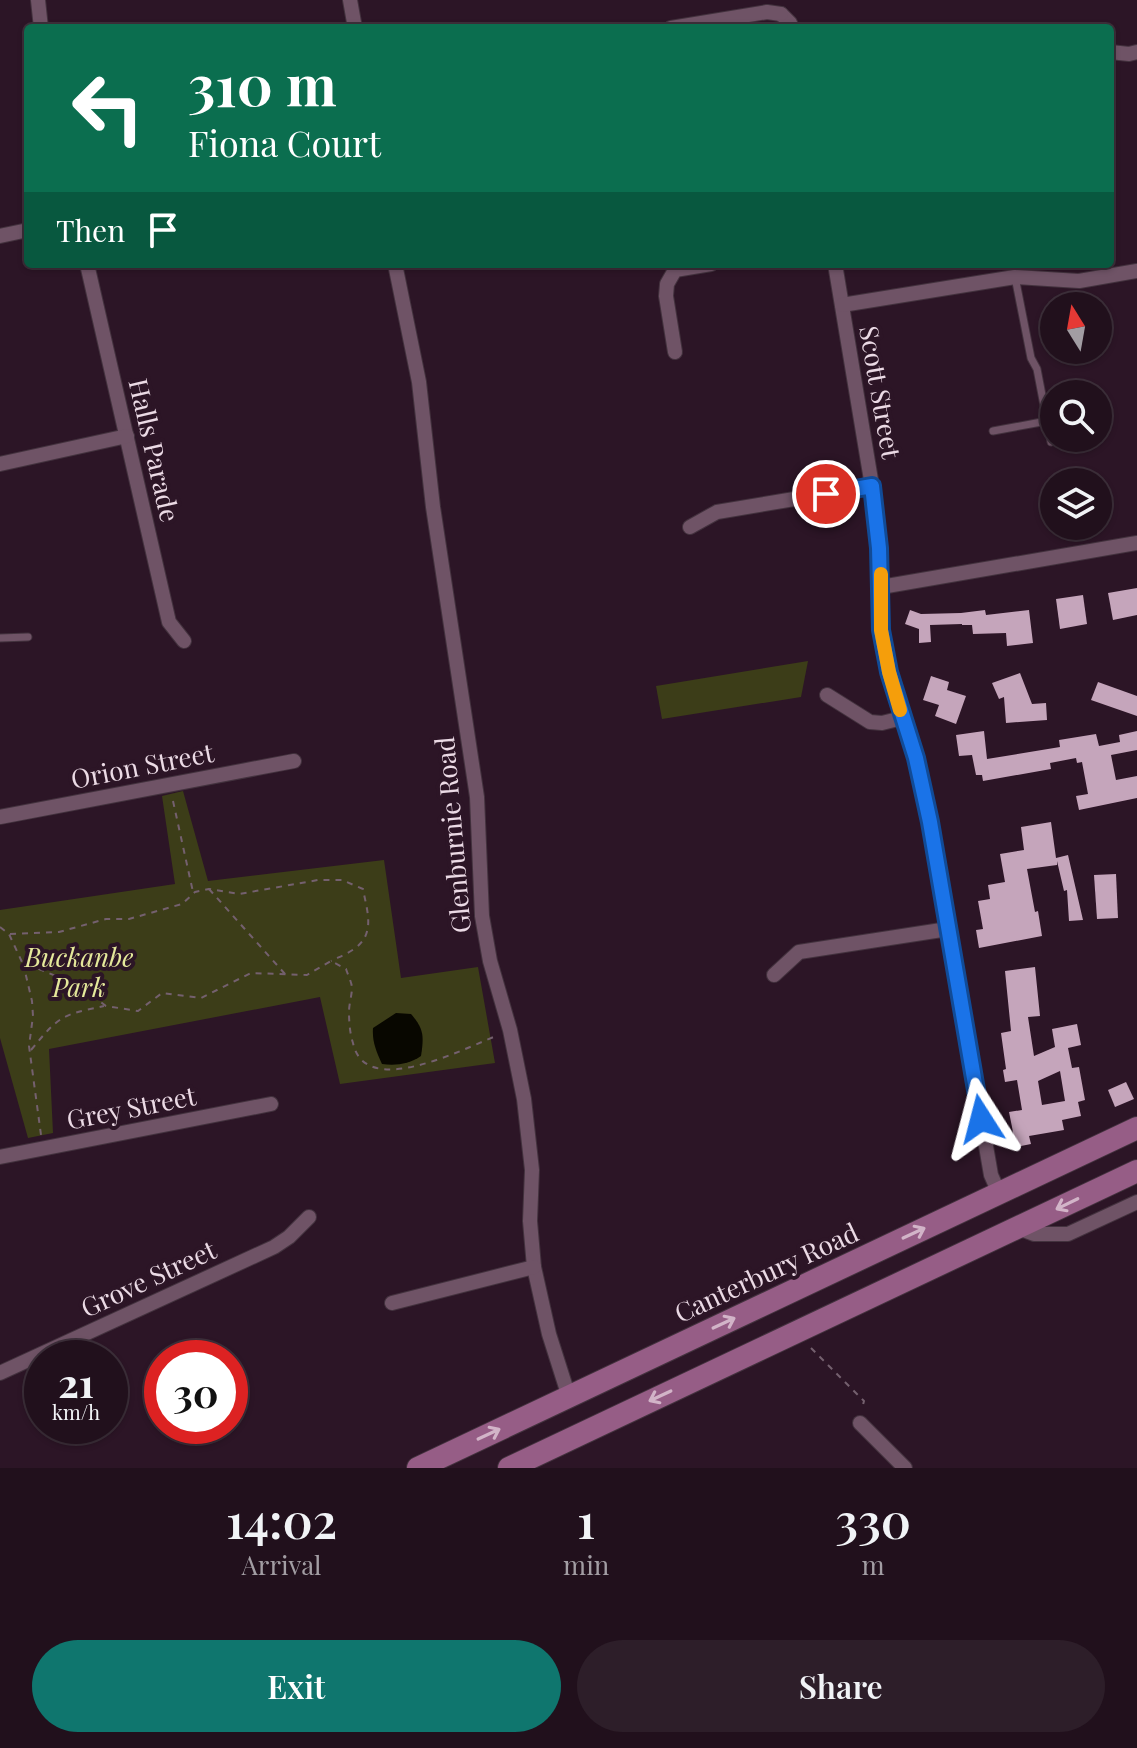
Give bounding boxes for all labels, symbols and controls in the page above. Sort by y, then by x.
text: 310 m [188,46,337,121]
icon: left [56,56,160,160]
text: Fiona Court [188,118,381,166]
icon: arrive [141,208,185,252]
text: Then [56,210,125,250]
north arrow [1040,292,1112,364]
map controls [1040,292,1112,540]
street label: Scott Street [852,323,910,462]
street label: Halls Parade [122,375,188,525]
button: search [1040,380,1112,452]
pin [792,460,860,528]
button: layers [1040,468,1112,540]
icon: arrive [804,472,848,516]
street label: Orion Street [68,734,217,796]
street label: Glenburnie Road [426,735,478,935]
park label: Buckanbe Park [24,939,133,1004]
street label: Grey Street [63,1077,199,1137]
position arrow [939,1077,1023,1161]
one-way arrow [1055,1197,1079,1212]
street label: Canterbury Road [668,1214,864,1330]
one-way arrow [902,1225,926,1240]
street label: Grove Street [75,1231,222,1325]
one-way arrow [711,1315,735,1330]
speed limit sign: 30 [144,1340,248,1444]
text: 21 [58,1355,94,1408]
one-way arrow [649,1389,673,1404]
text: km/h [52,1398,100,1425]
one-way arrow [476,1426,500,1441]
text: 14:02 [226,1487,337,1551]
text: 1 [577,1487,595,1551]
text: 330 [835,1487,911,1551]
text: Arrival [241,1547,322,1582]
text: min [563,1547,609,1582]
text: m [862,1547,885,1582]
button: Exit [32,1640,561,1732]
button: Share [577,1640,1105,1732]

